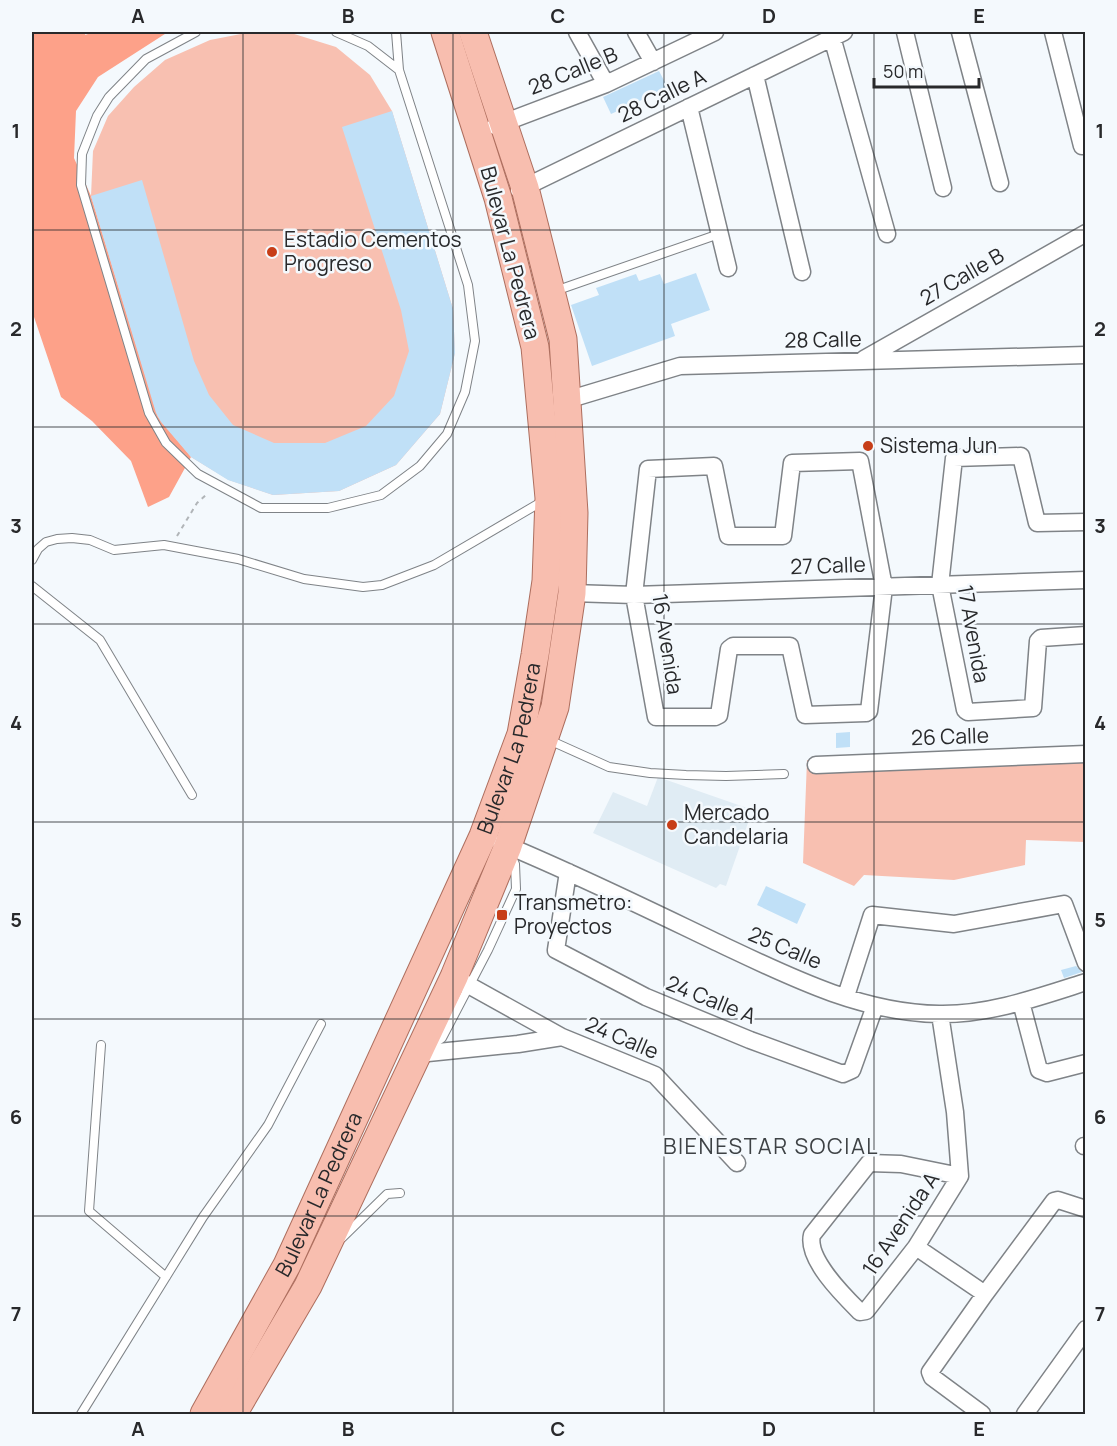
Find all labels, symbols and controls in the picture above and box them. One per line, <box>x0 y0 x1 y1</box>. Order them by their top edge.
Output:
text: A <box>131 2 145 29</box>
text: B <box>342 2 355 29</box>
text: C <box>551 2 565 29</box>
text: D <box>762 2 776 29</box>
text: E <box>973 2 985 29</box>
street label: 28 Calle B <box>524 39 622 101</box>
scale bar <box>874 51 979 89</box>
text: 50 m <box>883 59 923 83</box>
street label: 28 Calle A <box>613 62 710 128</box>
text: 1 <box>12 117 20 144</box>
text: 1 <box>1096 117 1104 144</box>
street label: Bulevar La Pedrera <box>474 163 548 342</box>
place label: Estadio Cementos Progreso <box>284 225 462 277</box>
street label: 27 Calle B <box>914 241 1009 311</box>
marker: Estadio Cementos Progreso <box>265 245 279 259</box>
text: 2 <box>10 315 22 342</box>
text: 2 <box>1094 315 1106 342</box>
street label: 28 Calle <box>784 324 862 354</box>
place label: Sistema Jun <box>880 431 997 459</box>
marker: Sistema Jun <box>861 439 875 453</box>
text: 3 <box>10 512 22 539</box>
text: 3 <box>1094 512 1106 539</box>
street label: 27 Calle <box>790 550 866 580</box>
street label: 17 Avenida <box>952 583 996 685</box>
street label: 16 Avenida <box>646 591 690 696</box>
street label: Bulevar La Pedrera <box>470 661 546 838</box>
text: 4 <box>10 709 22 736</box>
text: 4 <box>1094 709 1106 736</box>
street label: 26 Calle <box>911 721 989 751</box>
place label: Mercado Candelaria <box>684 798 789 850</box>
marker: Mercado Candelaria <box>665 818 679 832</box>
place label: Transmetro: Proyectos <box>514 888 632 940</box>
text: 5 <box>10 906 22 933</box>
text: 5 <box>1094 906 1106 933</box>
marker: Transmetro: Proyectos <box>495 908 509 922</box>
street label: 25 Calle <box>744 919 826 975</box>
street label: 24 Calle A <box>662 968 760 1030</box>
street label: 24 Calle <box>582 1009 663 1065</box>
text: 6 <box>10 1103 22 1130</box>
text: 6 <box>1094 1103 1106 1130</box>
street label: Bulevar La Pedrera <box>268 1107 368 1281</box>
district label: BIENESTAR SOCIAL <box>663 1131 879 1161</box>
street label: 16 Avenida A <box>855 1166 945 1281</box>
text: 7 <box>11 1300 21 1327</box>
text: 7 <box>1095 1300 1105 1327</box>
text: A <box>131 1415 145 1442</box>
text: B <box>342 1415 355 1442</box>
text: C <box>551 1415 565 1442</box>
text: D <box>762 1415 776 1442</box>
text: E <box>973 1415 985 1442</box>

